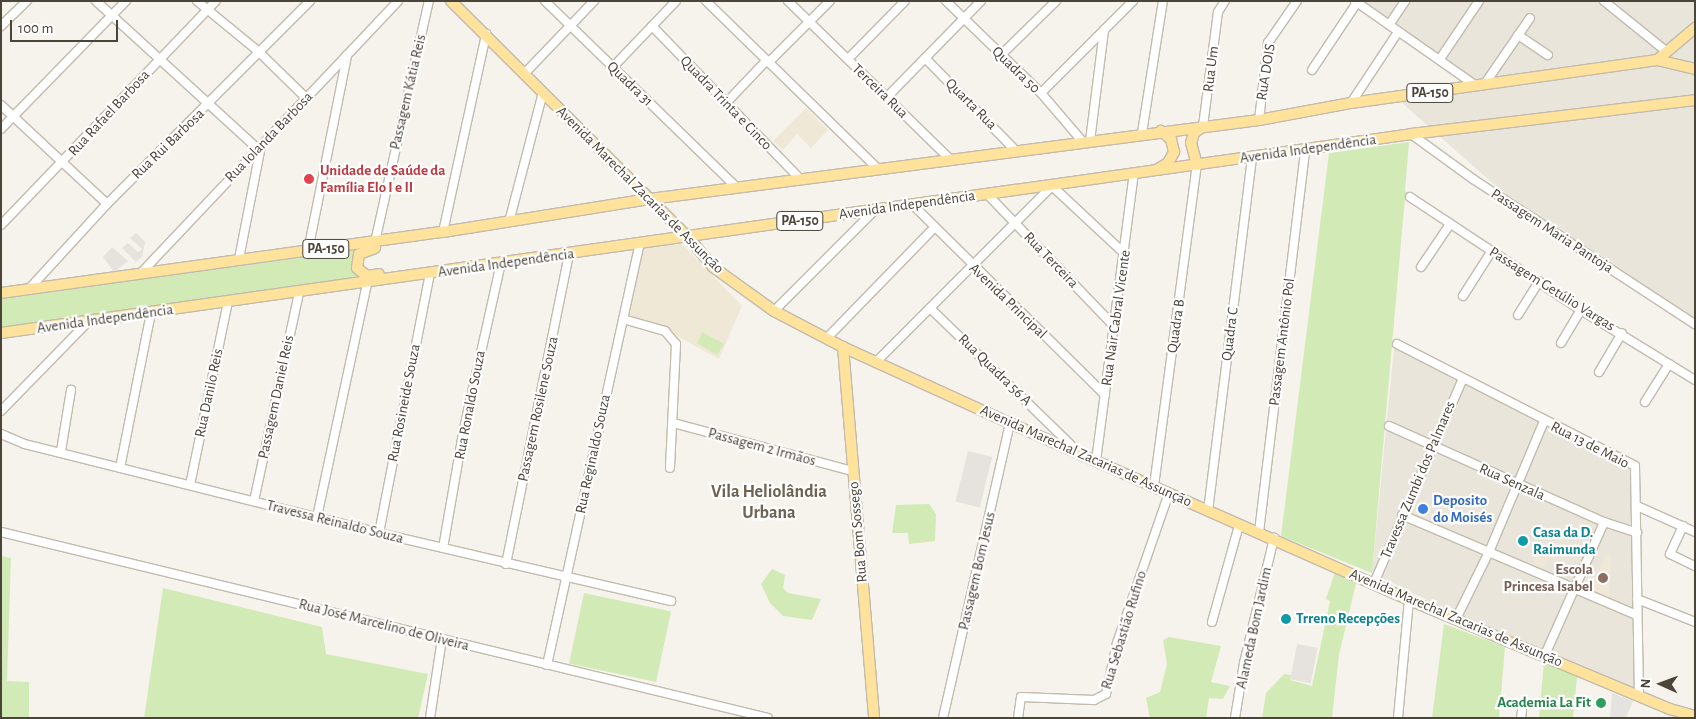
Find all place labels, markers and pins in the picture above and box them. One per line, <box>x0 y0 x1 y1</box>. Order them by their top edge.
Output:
place label: Unidade de Saúde da Família Elo I e II <box>320 161 445 196</box>
marker: Unidade de Saúde da Família Elo I e II <box>302 172 316 186</box>
place label: Deposito do Moisés <box>1433 491 1492 526</box>
marker: Deposito do Moisés <box>1417 503 1429 515</box>
place label: Casa da D. Raimunda <box>1533 523 1596 558</box>
marker: Casa da D. Raimunda <box>1517 535 1529 547</box>
place label: Escola Princesa Isabel <box>1504 560 1593 595</box>
marker: Escola Princesa Isabel <box>1597 572 1609 584</box>
place label: Trreno Recepções <box>1296 610 1400 628</box>
marker: Trreno Recepções <box>1280 613 1292 625</box>
place label: Academia La Fit <box>1497 694 1591 712</box>
marker: Academia La Fit <box>1595 697 1607 709</box>

